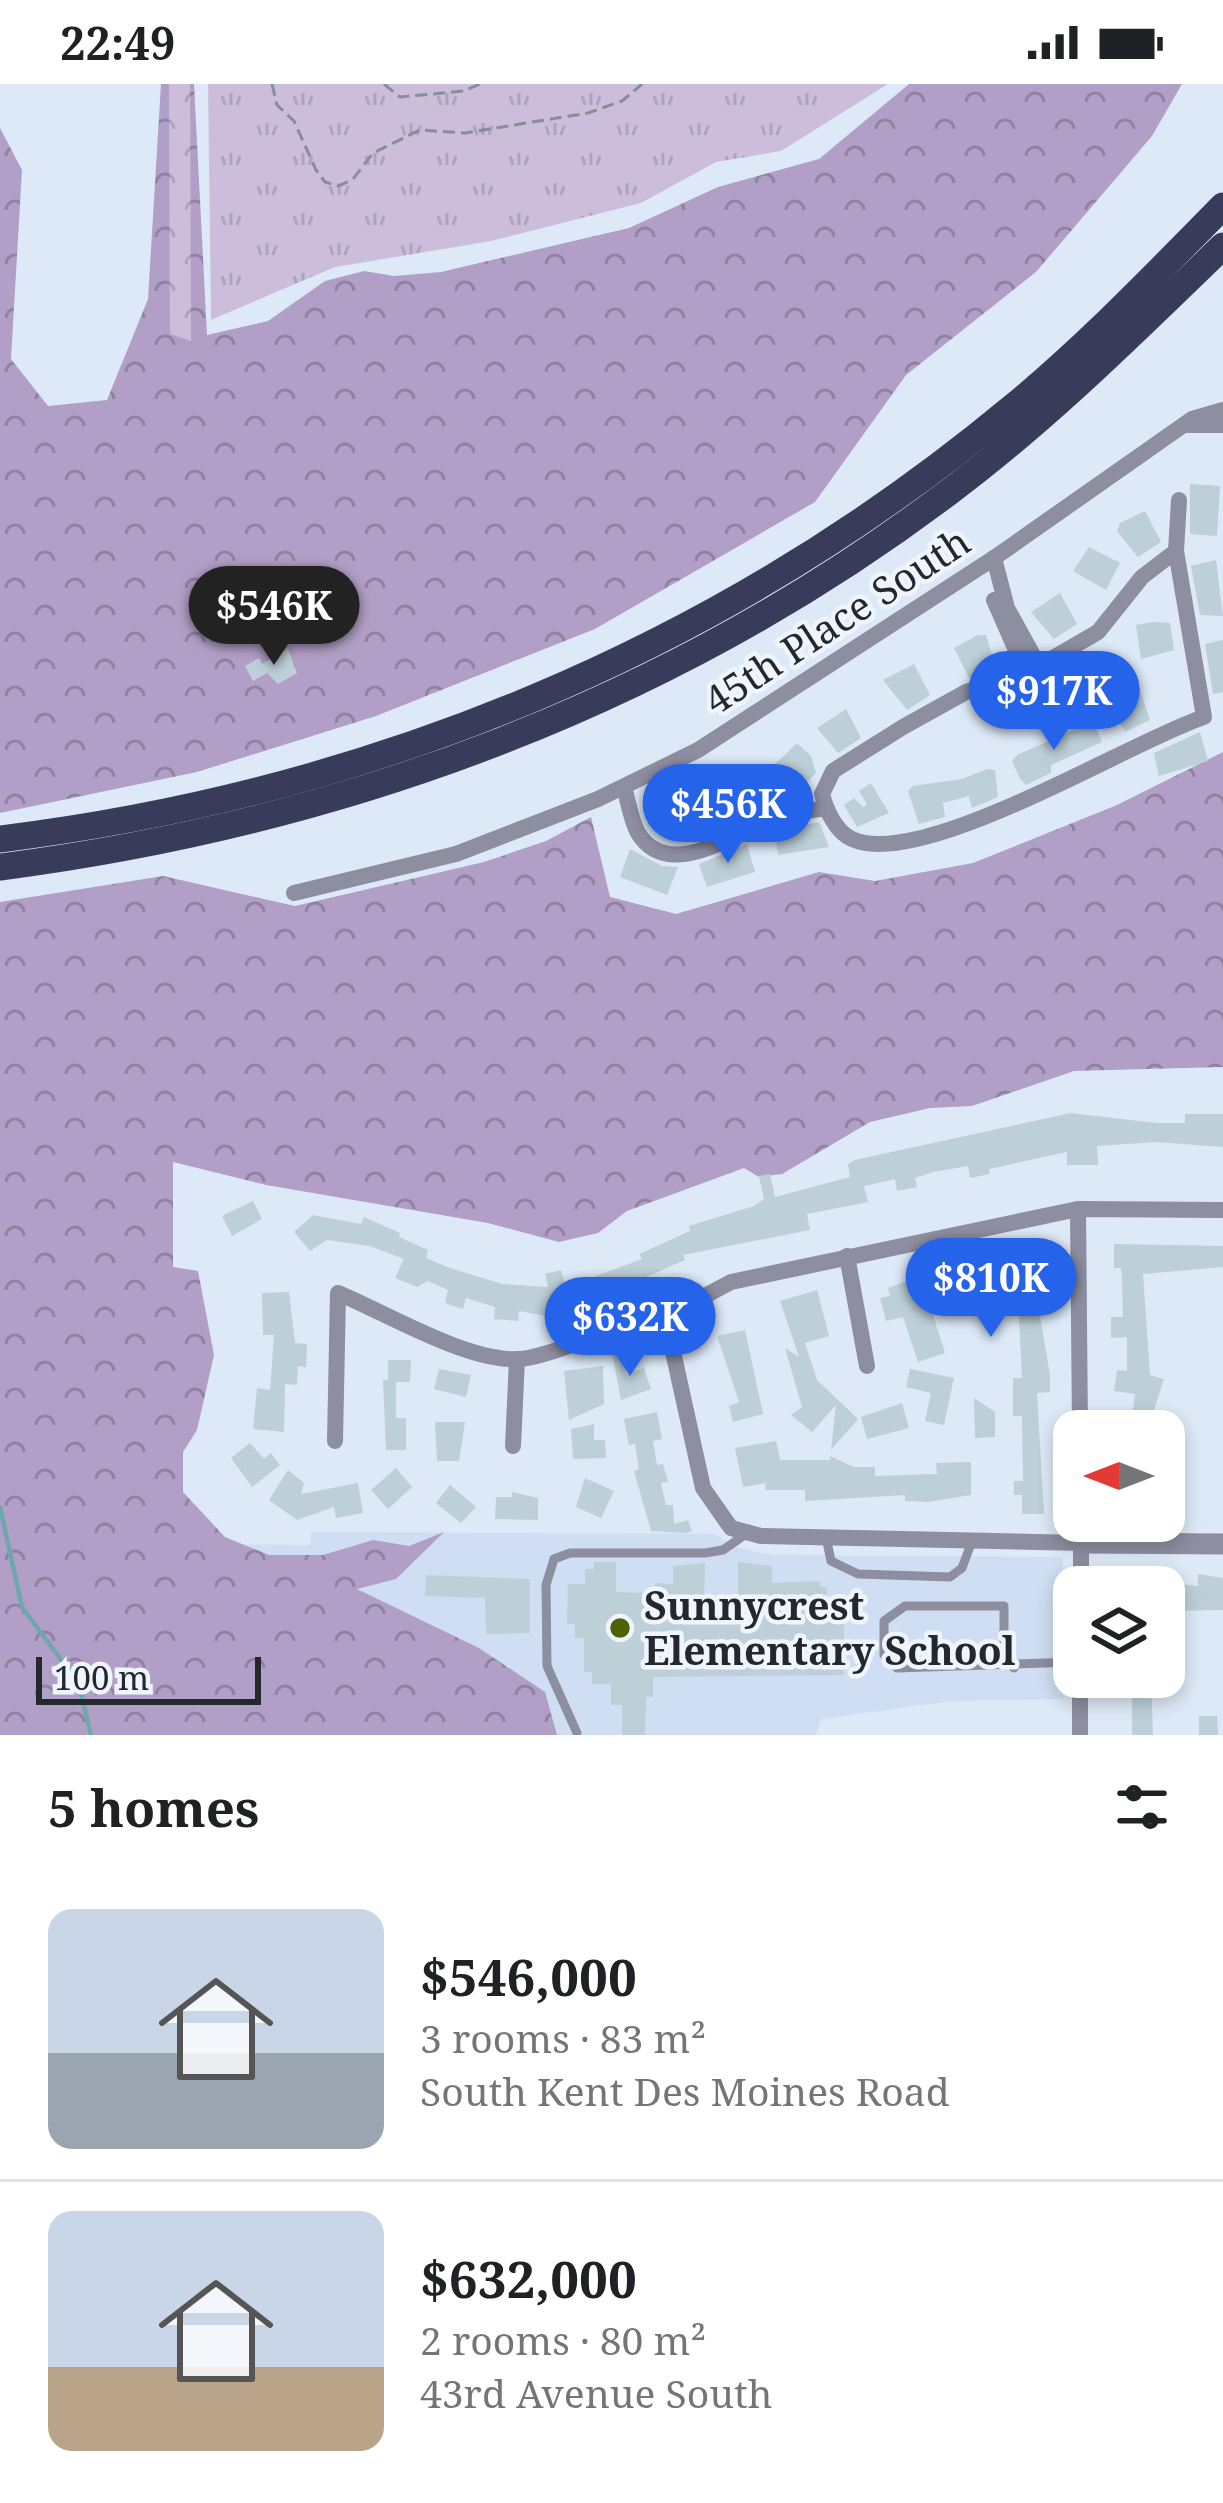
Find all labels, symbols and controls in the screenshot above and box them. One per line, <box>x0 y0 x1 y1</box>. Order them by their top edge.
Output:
text: 22:49 <box>60 12 175 73</box>
street label: 45th Place South <box>693 514 979 726</box>
pin: $546K <box>190 566 358 668</box>
text: $546K <box>216 578 332 631</box>
pin: $917K <box>970 651 1138 753</box>
text: $917K <box>996 663 1112 716</box>
pin: $456K <box>644 764 812 866</box>
text: $456K <box>670 776 786 829</box>
pin: $810K <box>907 1238 1075 1340</box>
text: $810K <box>933 1250 1049 1303</box>
pin: $632K <box>546 1277 714 1379</box>
text: $632K <box>572 1289 688 1342</box>
north arrow <box>1053 1410 1185 1542</box>
map controls <box>1053 1410 1185 1698</box>
button: layers <box>1053 1566 1185 1698</box>
place label: Sunnycrest Elementary School <box>644 1578 1016 1676</box>
marker: Sunnycrest Elementary School <box>607 1615 633 1641</box>
scale bar <box>36 1651 261 1704</box>
text: 100 m <box>54 1655 149 1700</box>
text: 5 homes <box>48 1772 259 1842</box>
icon: filters <box>1109 1774 1175 1840</box>
text: $546,000 <box>420 1941 637 2011</box>
icon: home <box>144 1957 288 2101</box>
text: 3 rooms · 83 m² <box>420 2011 706 2064</box>
text: South Kent Des Moines Road <box>420 2064 950 2117</box>
text: $632,000 <box>420 2243 637 2313</box>
icon: home <box>144 2259 288 2403</box>
text: 2 rooms · 80 m² <box>420 2313 706 2366</box>
text: 43rd Avenue South <box>420 2366 773 2419</box>

